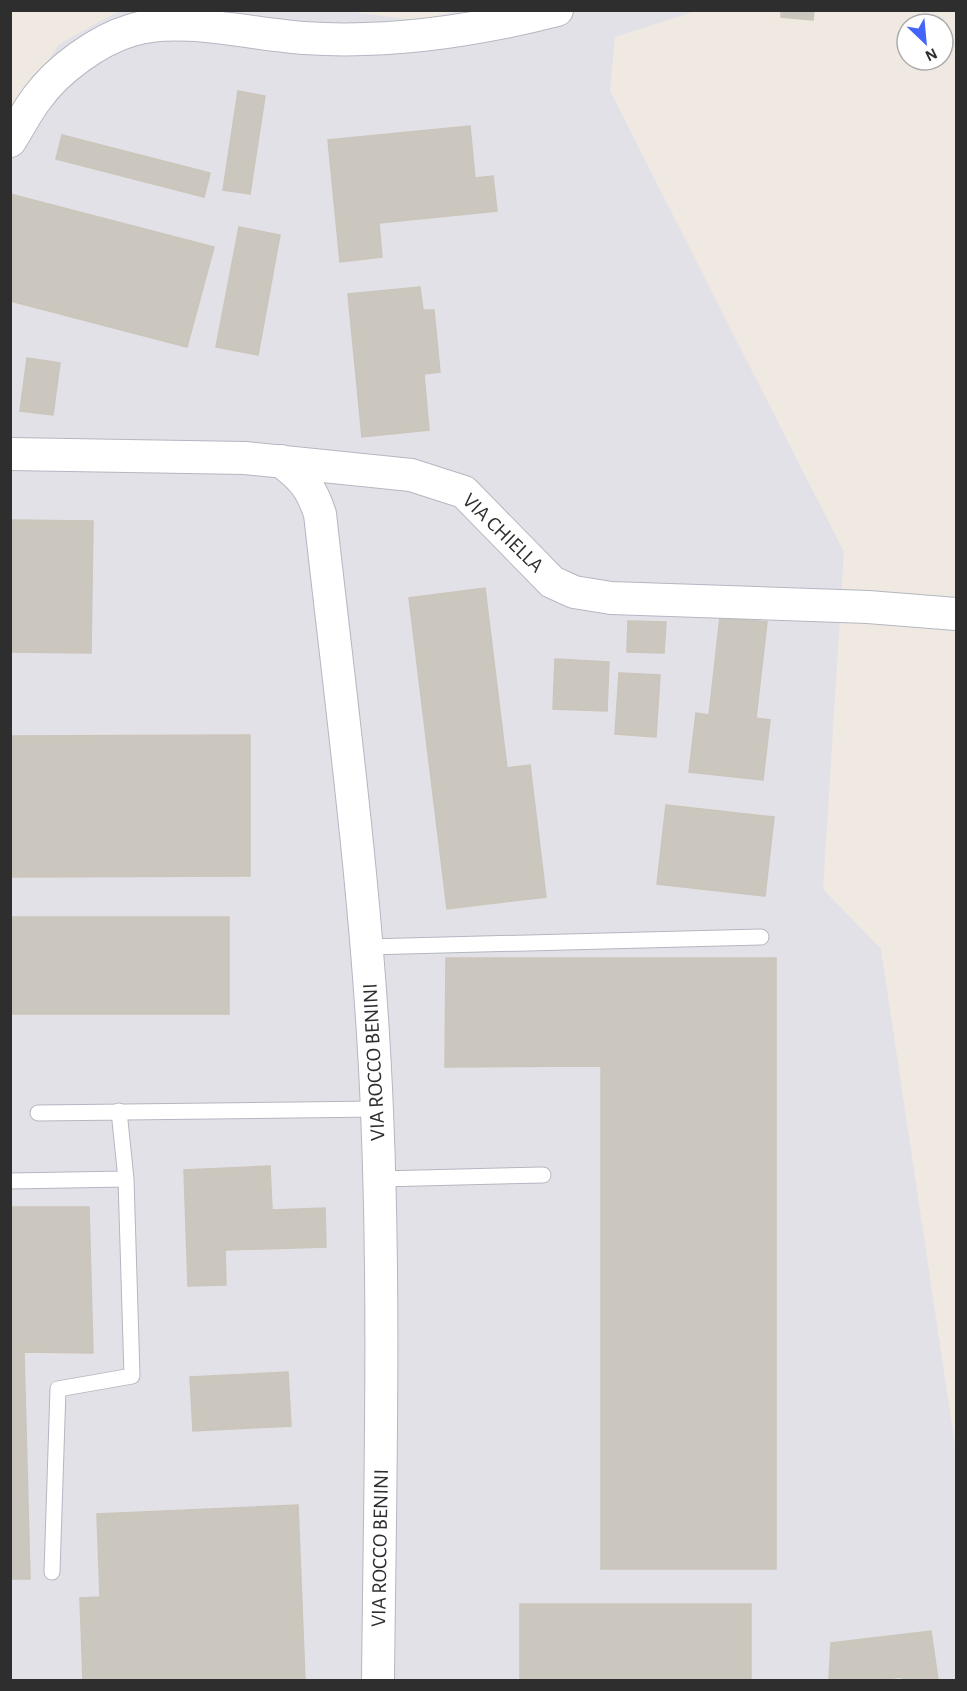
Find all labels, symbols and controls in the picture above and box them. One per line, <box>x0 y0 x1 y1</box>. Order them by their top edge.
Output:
north arrow <box>895 12 955 72</box>
text: N <box>923 45 940 64</box>
street label: VIA CHIELLA <box>458 489 548 577</box>
street label: VIA ROCCO BENINI <box>359 983 389 1141</box>
street label: VIA ROCCO BENINI <box>368 1469 392 1627</box>

